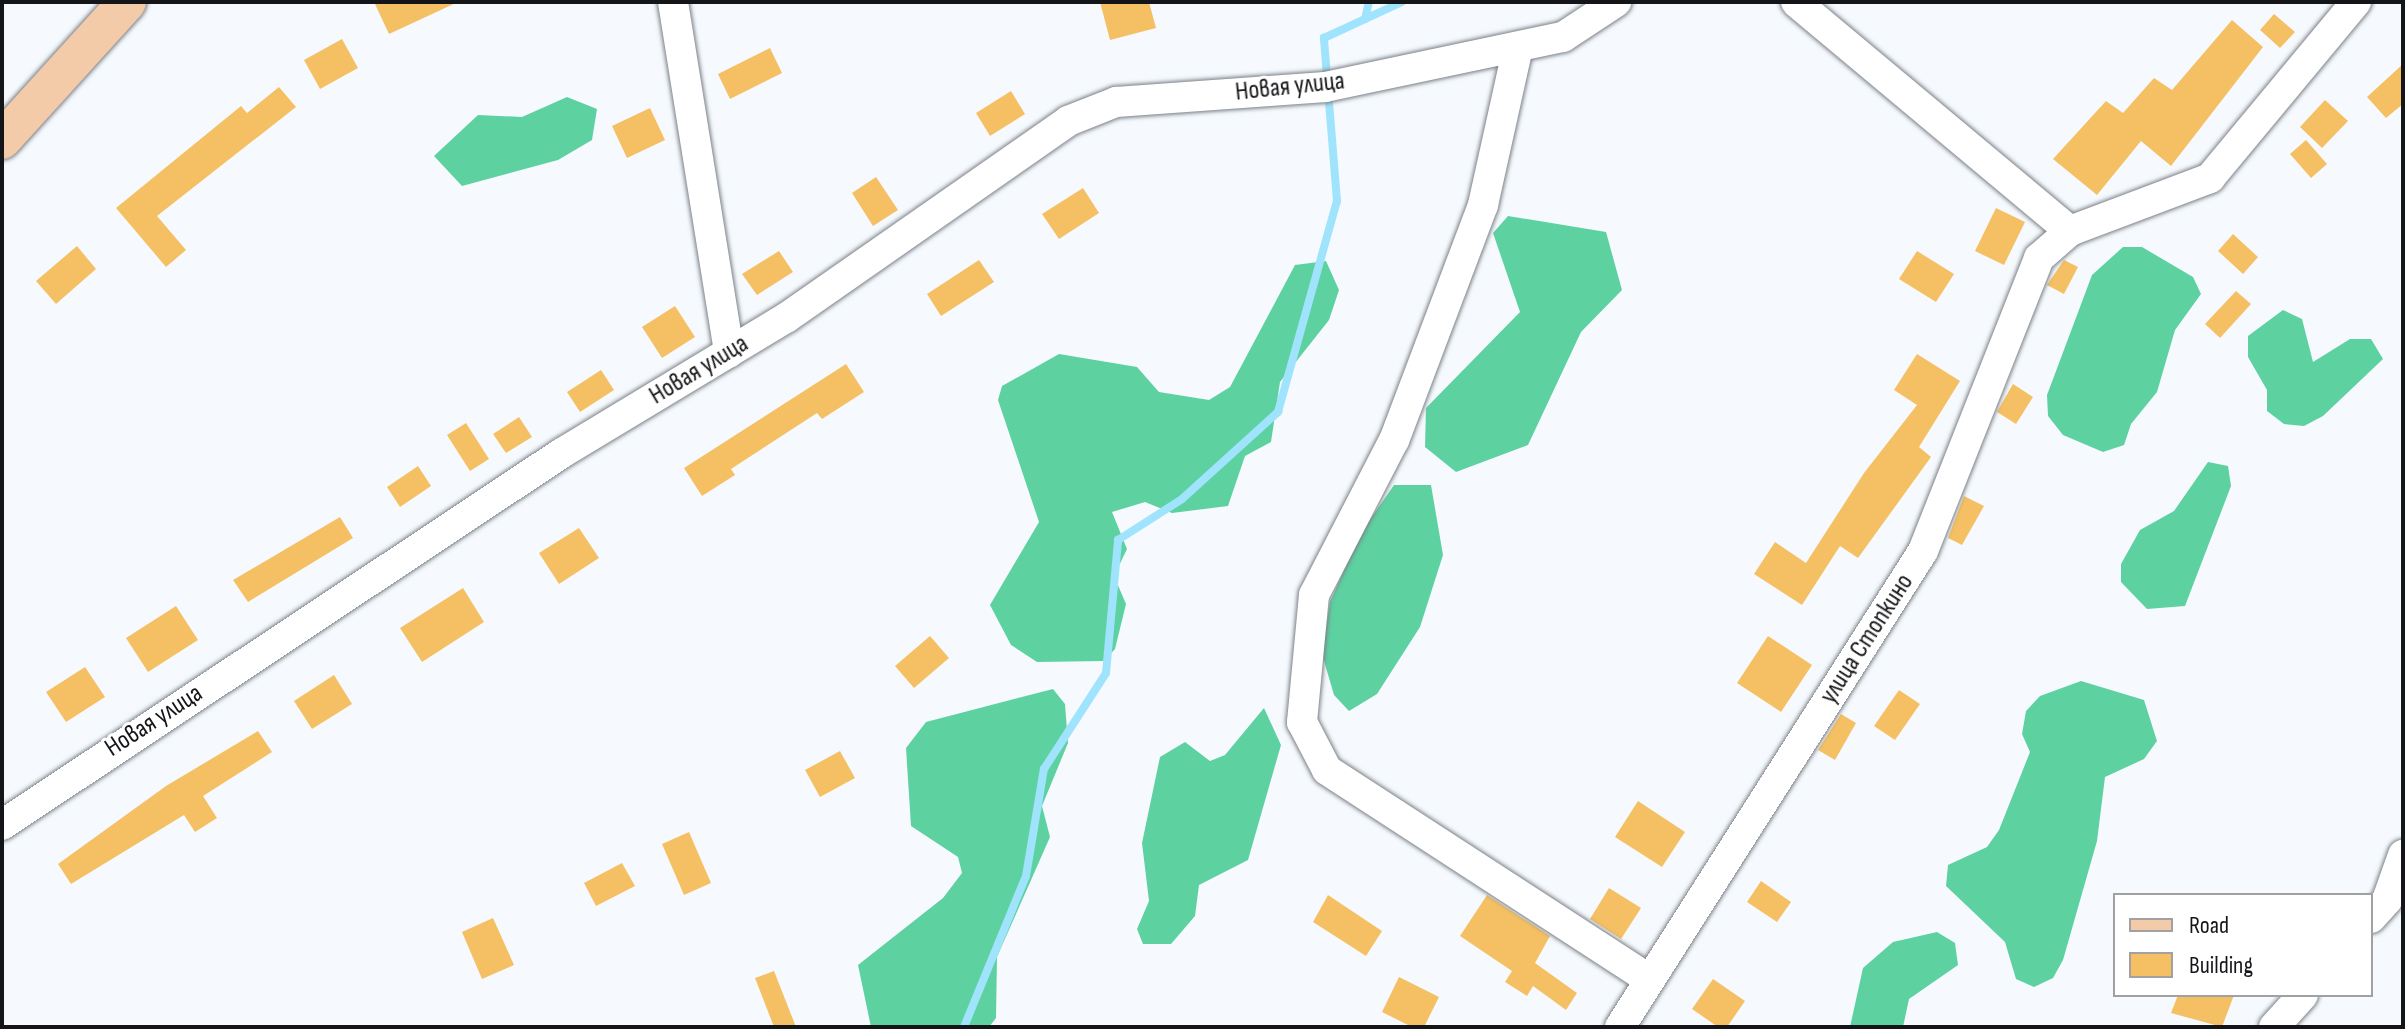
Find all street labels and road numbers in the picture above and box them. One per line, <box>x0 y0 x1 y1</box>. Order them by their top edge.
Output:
street label: Новая улица <box>1234 66 1346 108</box>
street label: Новая улица <box>644 328 754 412</box>
street label: улица Стопкино <box>1814 568 1920 710</box>
street label: Новая улица <box>99 678 209 764</box>

